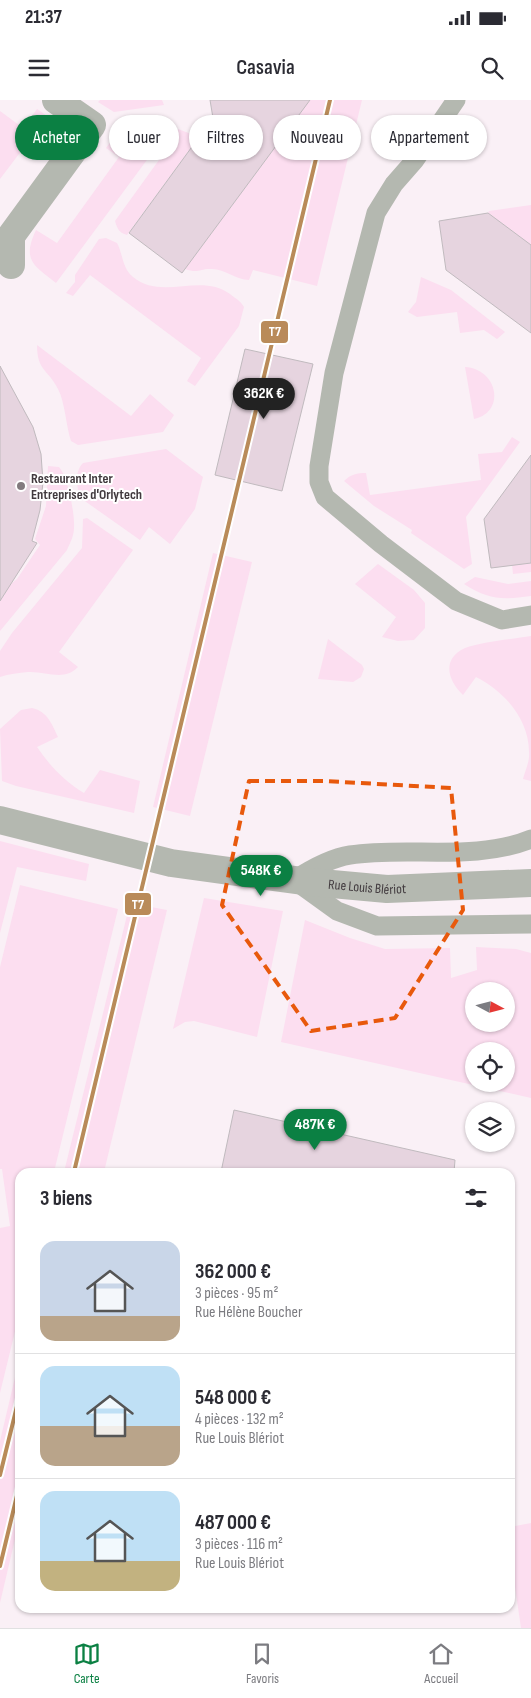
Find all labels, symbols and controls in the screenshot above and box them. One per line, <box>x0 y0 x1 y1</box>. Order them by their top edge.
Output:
text: 21:37 <box>25 6 62 29</box>
icon: menu <box>25 54 53 82</box>
text: Casavia <box>236 54 295 81</box>
icon: search <box>478 54 506 82</box>
chip: Acheter <box>15 115 99 160</box>
chip: Louer <box>109 115 179 160</box>
chip: Filtres <box>189 115 263 160</box>
chip: Nouveau <box>273 115 361 160</box>
chip: Appartement <box>371 115 487 160</box>
line badge: T7 <box>260 320 289 344</box>
text: T7 <box>269 323 282 340</box>
pin: 362K € <box>223 378 305 420</box>
text: 362K € <box>244 384 284 403</box>
place label: Restaurant Inter Entreprises d'Orlytech <box>31 470 142 503</box>
marker: Restaurant Inter Entreprises d'Orlytech <box>15 480 27 492</box>
pin: 548K € <box>220 854 302 897</box>
text: 548K € <box>241 861 281 880</box>
street label: Rue Louis Blériot <box>328 875 406 898</box>
line badge: T7 <box>124 892 152 916</box>
text: T7 <box>132 896 145 913</box>
north arrow <box>465 982 515 1032</box>
map controls <box>465 982 515 1152</box>
button: locate <box>465 1042 515 1092</box>
button: layers <box>465 1102 515 1152</box>
pin: 487K € <box>274 1108 356 1151</box>
text: 487K € <box>295 1115 335 1134</box>
icon: filters <box>462 1184 490 1212</box>
text: 3 biens <box>40 1186 92 1211</box>
text: 362 000 € <box>195 1259 271 1284</box>
icon: home <box>80 1261 140 1321</box>
text: 3 pièces · 95 m² <box>195 1284 278 1303</box>
text: Rue Hélène Boucher <box>195 1303 303 1322</box>
text: 548 000 € <box>195 1385 271 1410</box>
icon: home <box>80 1386 140 1446</box>
text: 4 pièces · 132 m² <box>195 1410 284 1429</box>
text: Rue Louis Blériot <box>195 1429 284 1448</box>
text: 487 000 € <box>195 1510 271 1535</box>
icon: home <box>80 1511 140 1571</box>
text: 3 pièces · 116 m² <box>195 1535 283 1554</box>
text: Rue Louis Blériot <box>195 1554 284 1573</box>
tab: Carte <box>73 1640 101 1687</box>
tab: Favoris <box>246 1640 279 1687</box>
tab: Accueil <box>424 1640 458 1687</box>

